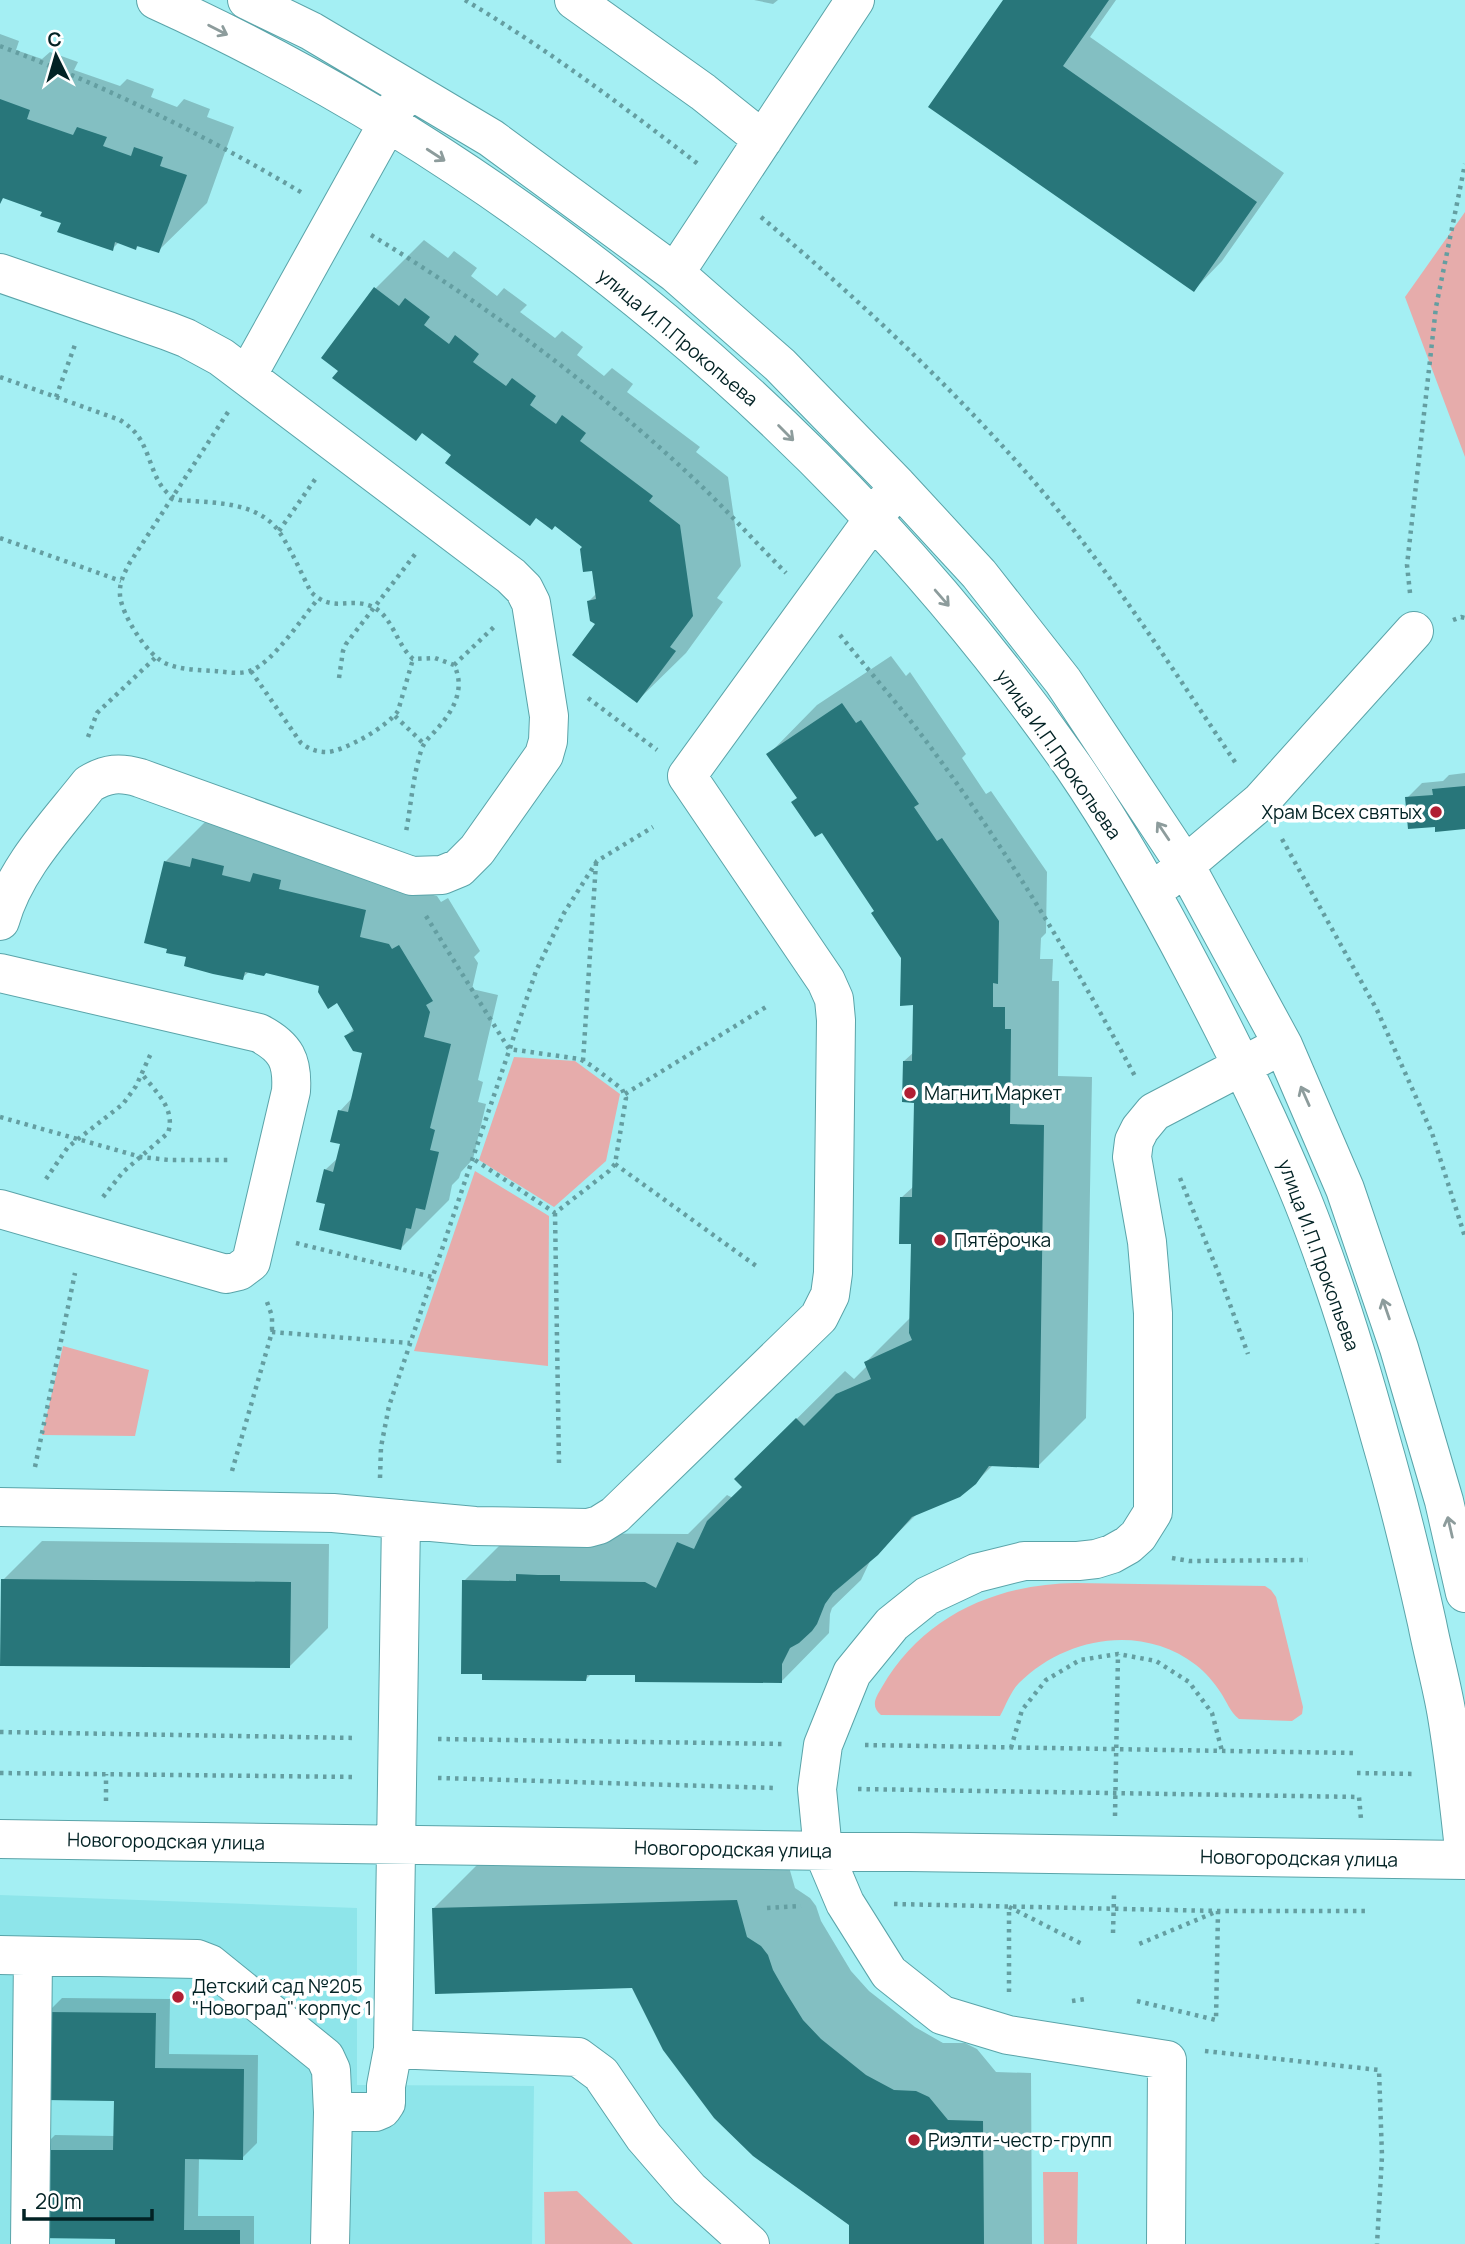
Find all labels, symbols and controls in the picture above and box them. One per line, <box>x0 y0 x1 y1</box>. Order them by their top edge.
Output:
north arrow <box>21 21 91 91</box>
one-way arrow <box>207 23 228 37</box>
text: С <box>46 26 63 53</box>
one-way arrow <box>426 148 446 162</box>
street label: улица И.П.Прокопьева <box>592 262 764 412</box>
one-way arrow <box>778 424 795 441</box>
one-way arrow <box>934 589 950 607</box>
street label: улица И.П.Прокопьева <box>990 664 1128 844</box>
place label: Храм Всех святых <box>1261 799 1422 825</box>
marker: Храм Всех святых <box>1428 804 1444 820</box>
one-way arrow <box>1156 822 1170 841</box>
place label: Магнит Маркет <box>924 1080 1063 1106</box>
marker: Магнит Маркет <box>902 1085 918 1101</box>
one-way arrow <box>1298 1086 1311 1107</box>
street label: улица И.П.Прокопьева <box>1272 1156 1366 1354</box>
place label: Пятёрочка <box>954 1227 1051 1253</box>
marker: Пятёрочка <box>932 1232 948 1248</box>
one-way arrow <box>1379 1298 1391 1320</box>
one-way arrow <box>1442 1516 1456 1539</box>
street label: Новогородская улица <box>67 1826 265 1856</box>
street label: Новогородская улица <box>634 1834 832 1864</box>
street label: Новогородская улица <box>1200 1843 1398 1873</box>
place label: Детский сад №205 "Новоград" корпус 1 <box>192 1973 372 2021</box>
marker: Детский сад №205 "Новоград" корпус 1 <box>170 1989 186 2005</box>
place label: Риэлти-честр-групп <box>928 2127 1112 2153</box>
marker: Риэлти-честр-групп <box>906 2132 922 2148</box>
scale bar <box>24 2178 152 2222</box>
text: 20 m <box>35 2187 82 2215</box>

